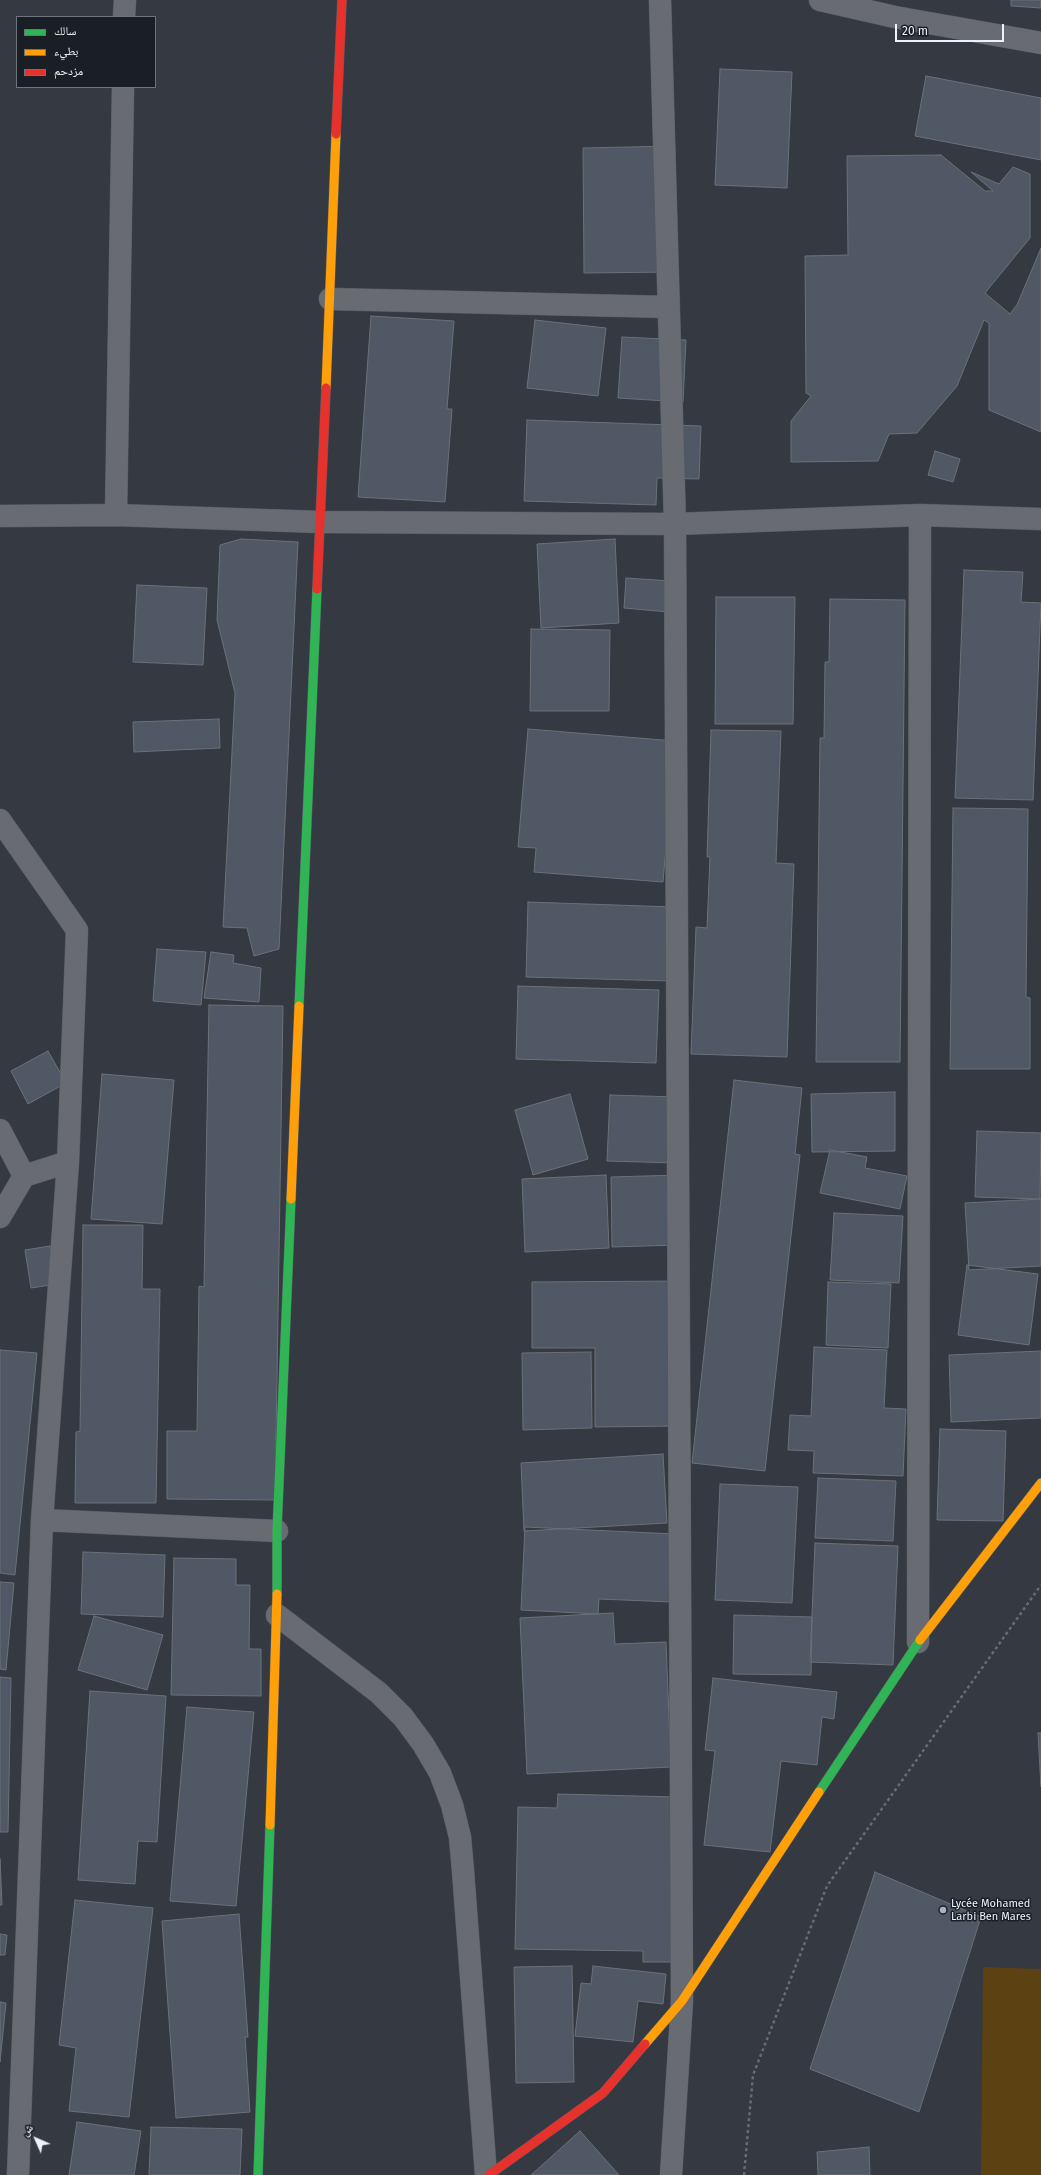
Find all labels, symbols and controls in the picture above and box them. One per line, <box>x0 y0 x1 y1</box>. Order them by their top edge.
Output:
legend <box>16 16 156 88</box>
scale bar <box>897 16 1006 42</box>
text: سالك <box>54 24 76 38</box>
text: 20 m <box>902 24 928 38</box>
text: بطيء <box>54 44 78 58</box>
text: مزدحم <box>54 64 83 78</box>
place label: Lycée Mohamed Larbi Ben Mares <box>951 1897 1031 1923</box>
marker: Lycée Mohamed Larbi Ben Mares <box>938 1905 948 1915</box>
north arrow <box>16 2119 56 2159</box>
text: ش <box>18 2121 36 2139</box>

